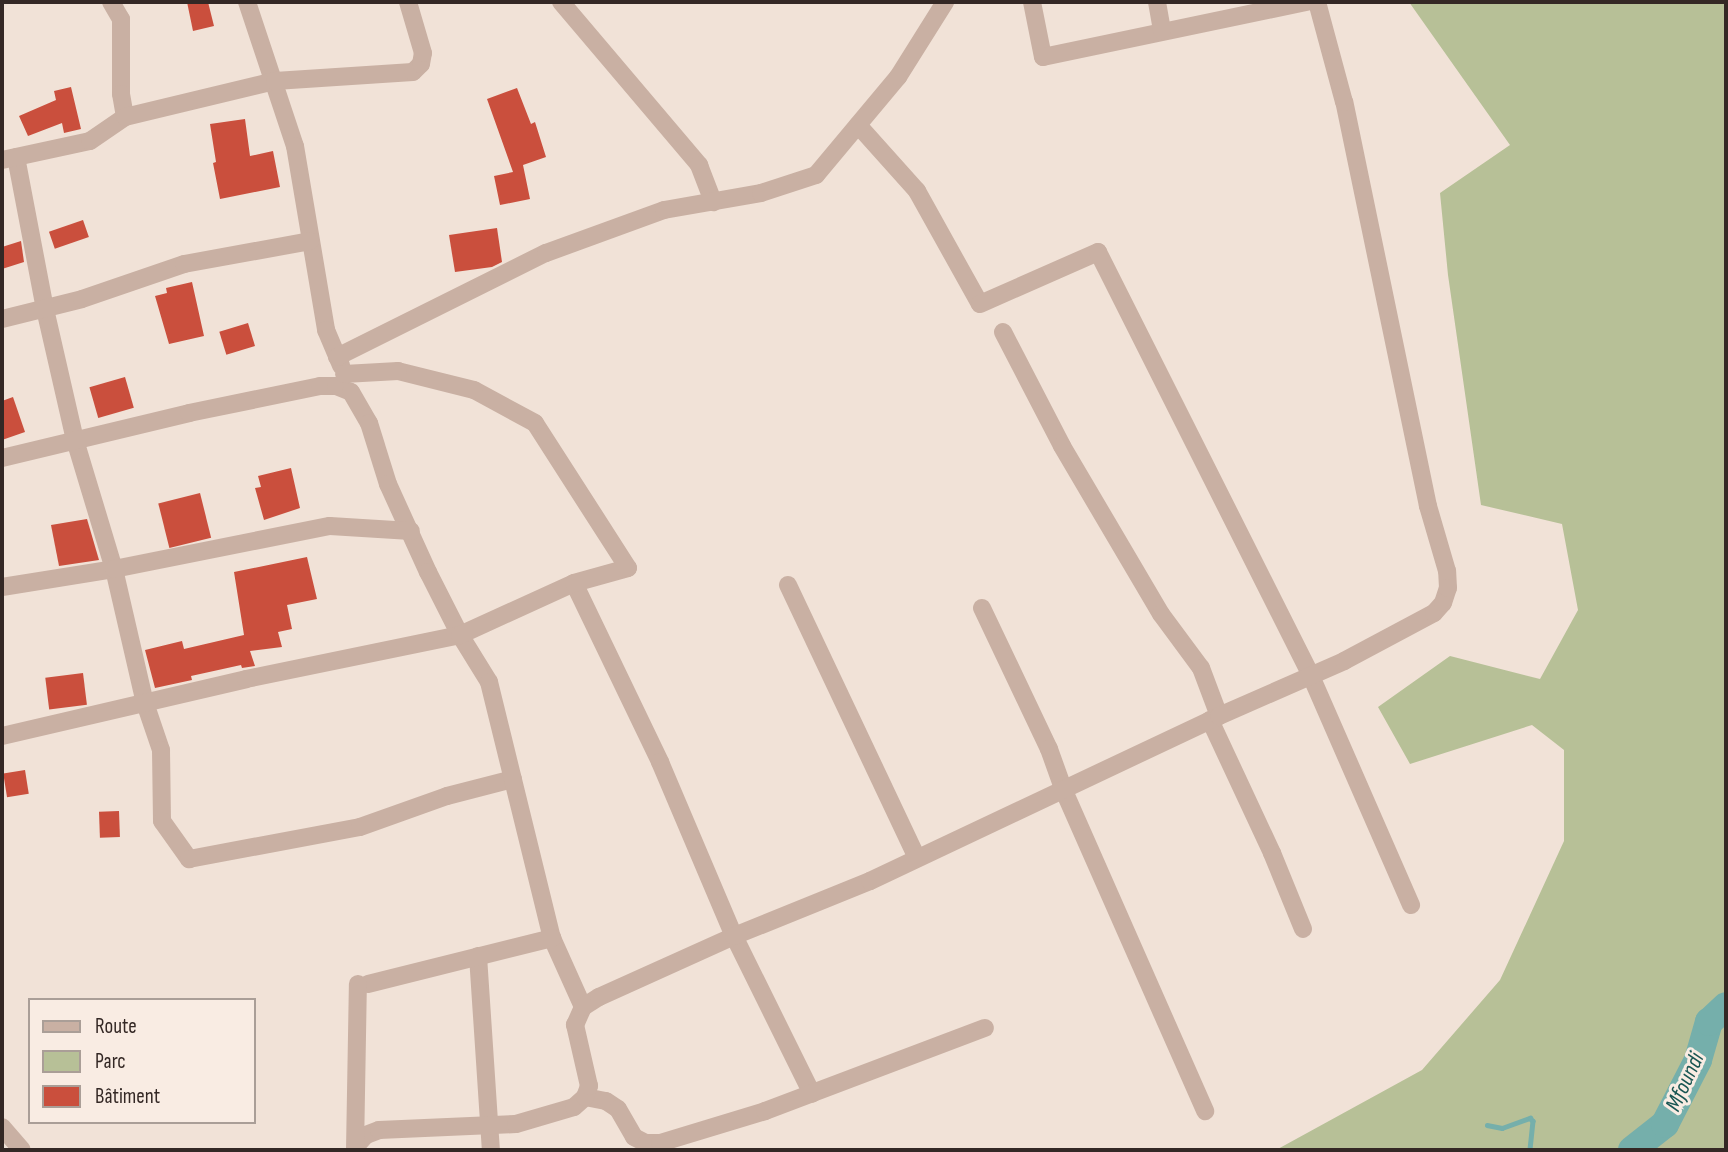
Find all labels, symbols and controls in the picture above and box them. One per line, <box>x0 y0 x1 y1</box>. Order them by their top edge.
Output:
legend <box>28 998 256 1124</box>
text: Route <box>95 1014 137 1039</box>
water label: Mfoundi <box>1659 1048 1711 1116</box>
text: Parc <box>95 1049 126 1074</box>
text: Bâtiment <box>95 1084 160 1109</box>

